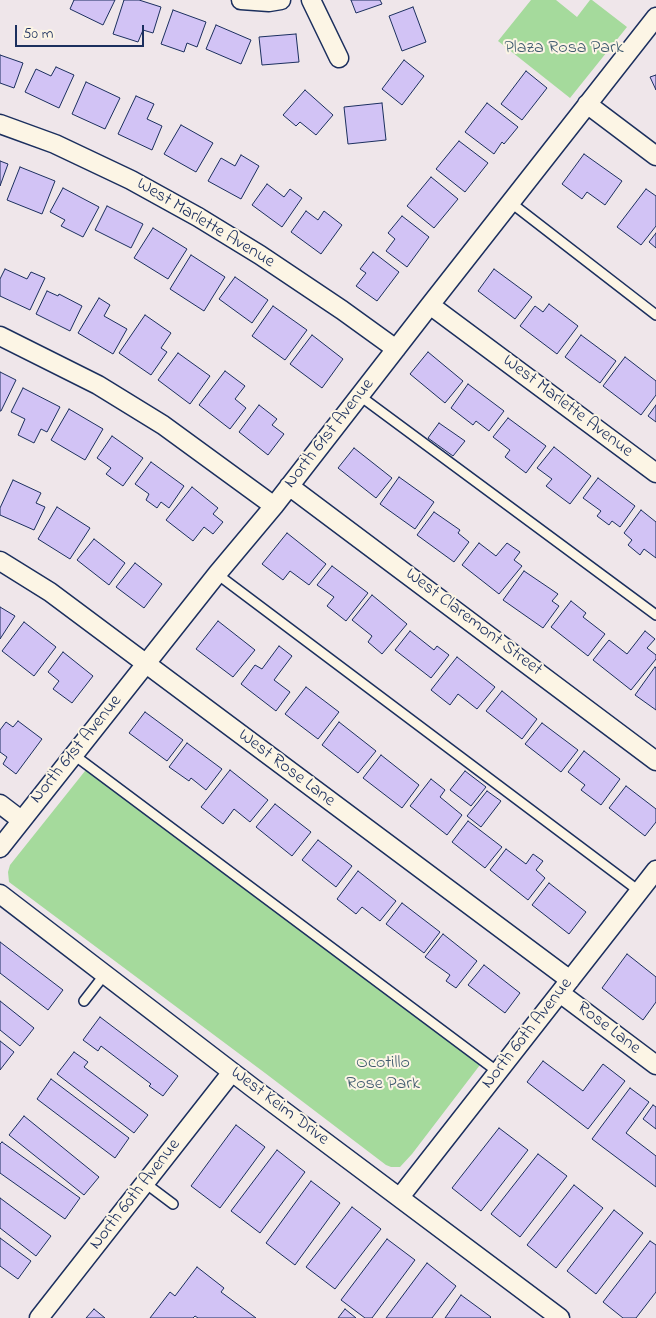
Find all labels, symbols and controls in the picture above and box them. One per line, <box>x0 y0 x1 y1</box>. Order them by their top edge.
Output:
scale bar <box>18 15 146 47</box>
text: 50 m <box>23 23 53 45</box>
park label: Plaza Rosa Park <box>504 38 624 60</box>
street label: West Marlette Avenue <box>132 174 278 274</box>
street label: West Marlette Avenue <box>498 351 636 463</box>
street label: North 61st Avenue <box>280 375 380 493</box>
street label: West Claremont Street <box>400 564 546 682</box>
street label: North 61st Avenue <box>27 691 127 809</box>
street label: West Rose Lane <box>233 725 339 813</box>
street label: North 60th Avenue <box>478 974 578 1094</box>
street label: Rose Lane <box>572 998 644 1060</box>
park label: Ocotillo Rose Park <box>346 1053 420 1096</box>
street label: West Keim Drive <box>225 1063 333 1151</box>
street label: North 60th Avenue <box>86 1135 186 1255</box>

